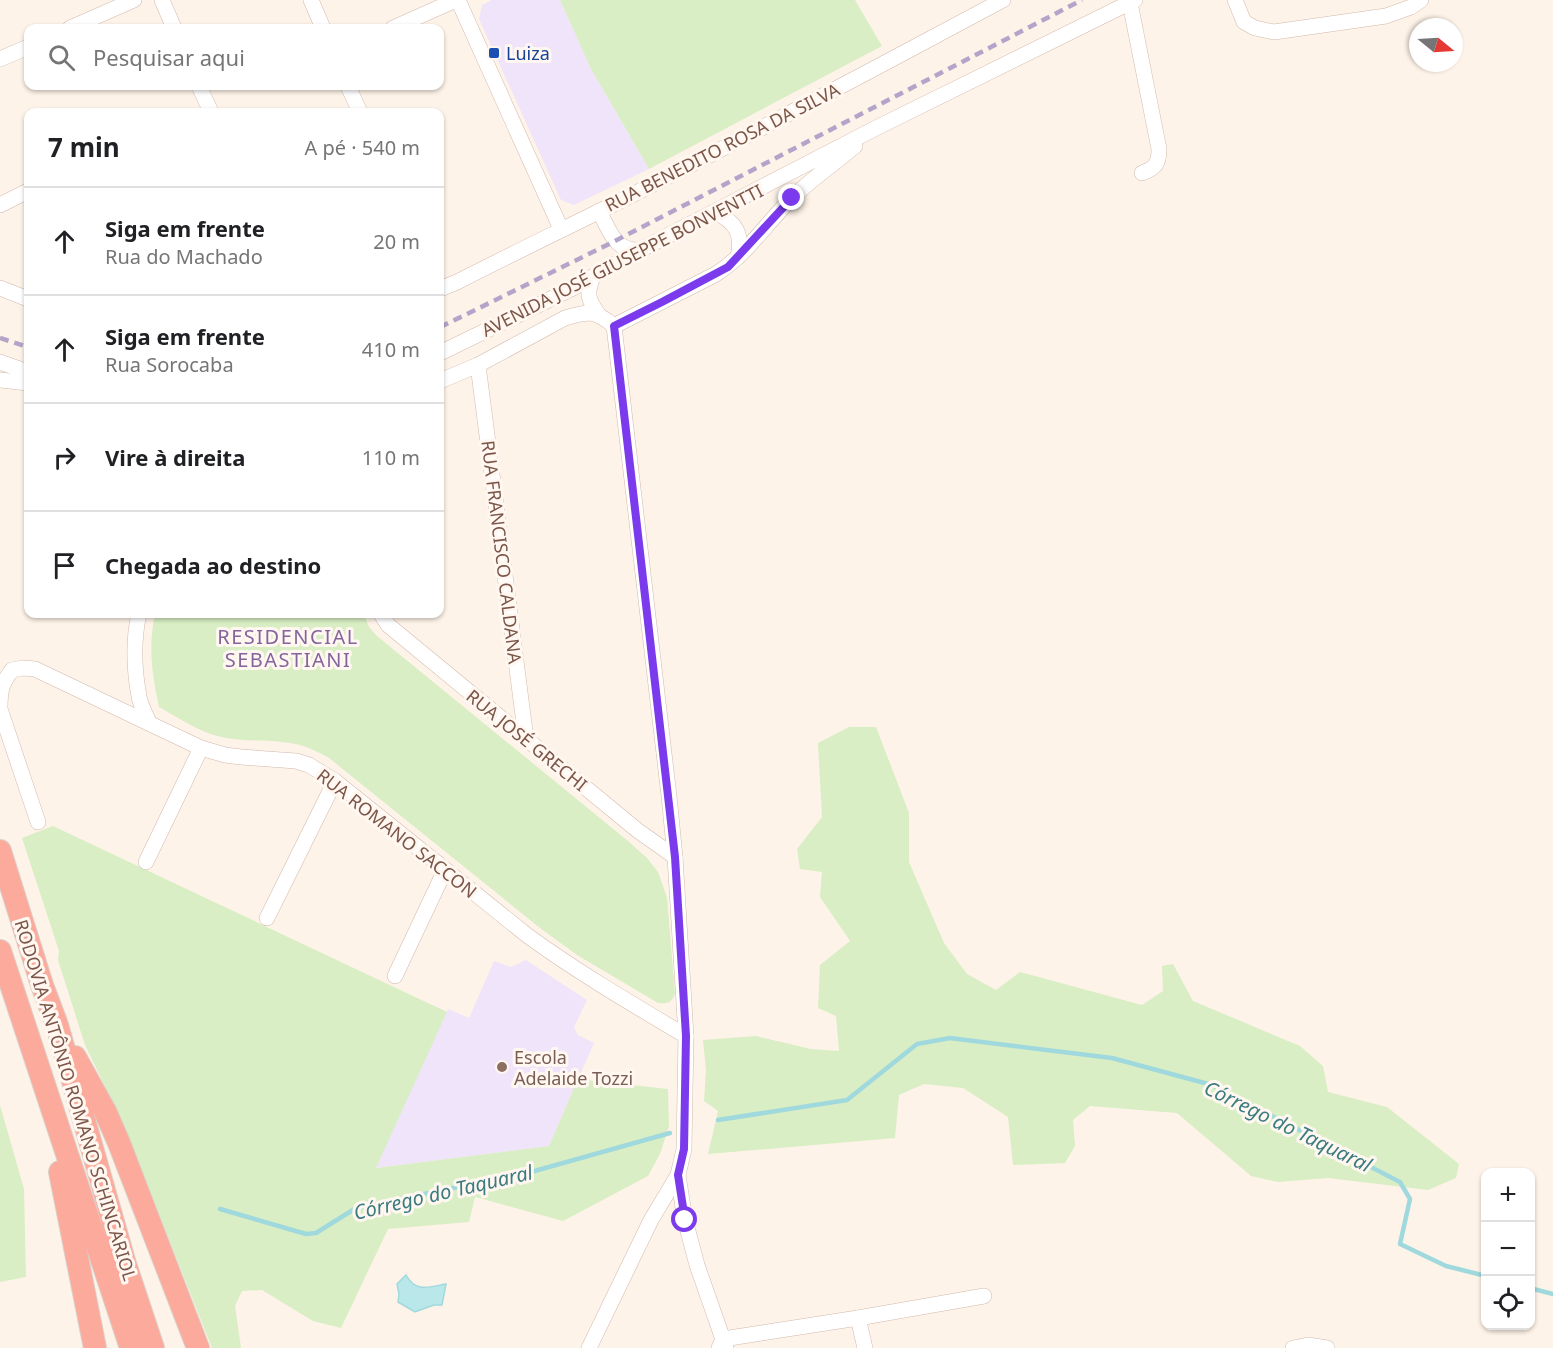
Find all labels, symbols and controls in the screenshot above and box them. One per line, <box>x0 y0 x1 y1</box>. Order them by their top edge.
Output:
north arrow <box>1409 18 1463 72</box>
search box <box>24 24 444 90</box>
icon: search <box>45 41 78 74</box>
place label: Luiza <box>506 41 550 65</box>
text: Pesquisar aqui <box>93 42 245 72</box>
marker: Luiza <box>487 46 501 60</box>
street label: RUA BENEDITO ROSA DA SILVA <box>601 77 844 217</box>
text: 7 min <box>48 129 120 165</box>
text: A pé · 540 m <box>304 134 420 161</box>
street label: AVENIDA JOSÉ GIUSEPPE BONVENTTI <box>477 178 767 342</box>
route end <box>778 184 804 210</box>
text: Siga em frente <box>105 213 265 243</box>
icon: ahead <box>48 225 81 258</box>
text: 20 m <box>373 228 420 255</box>
text: Rua do Machado <box>105 243 263 270</box>
text: Siga em frente <box>105 321 265 351</box>
icon: ahead <box>48 333 81 366</box>
text: 410 m <box>362 336 420 363</box>
text: Rua Sorocaba <box>105 351 234 378</box>
street label: RUA FRANCISCO CALDANA <box>476 439 528 666</box>
icon: right <box>48 441 81 474</box>
text: Vire à direita <box>105 442 245 472</box>
text: 110 m <box>362 444 420 471</box>
icon: arrive <box>48 549 81 582</box>
text: Chegada ao destino <box>105 550 321 580</box>
district label: RESIDENCIAL SEBASTIANI <box>217 623 359 673</box>
street label: RUA JOSÉ GRECHI <box>462 684 592 796</box>
street label: RUA ROMANO SACCON <box>312 763 482 903</box>
street label: RODOVIA ANTÔNIO ROMANO SCHINCARIOL <box>10 917 142 1283</box>
place label: Escola Adelaide Tozzi <box>514 1045 633 1090</box>
marker: Escola Adelaide Tozzi <box>495 1060 509 1074</box>
water label: Córrego do Taquaral <box>1200 1074 1377 1179</box>
water label: Córrego do Taquaral <box>351 1158 536 1226</box>
map controls <box>1481 1168 1535 1330</box>
button: + <box>1481 1168 1535 1222</box>
route start <box>671 1206 697 1232</box>
button: − <box>1481 1222 1535 1276</box>
button: locate <box>1481 1276 1535 1330</box>

